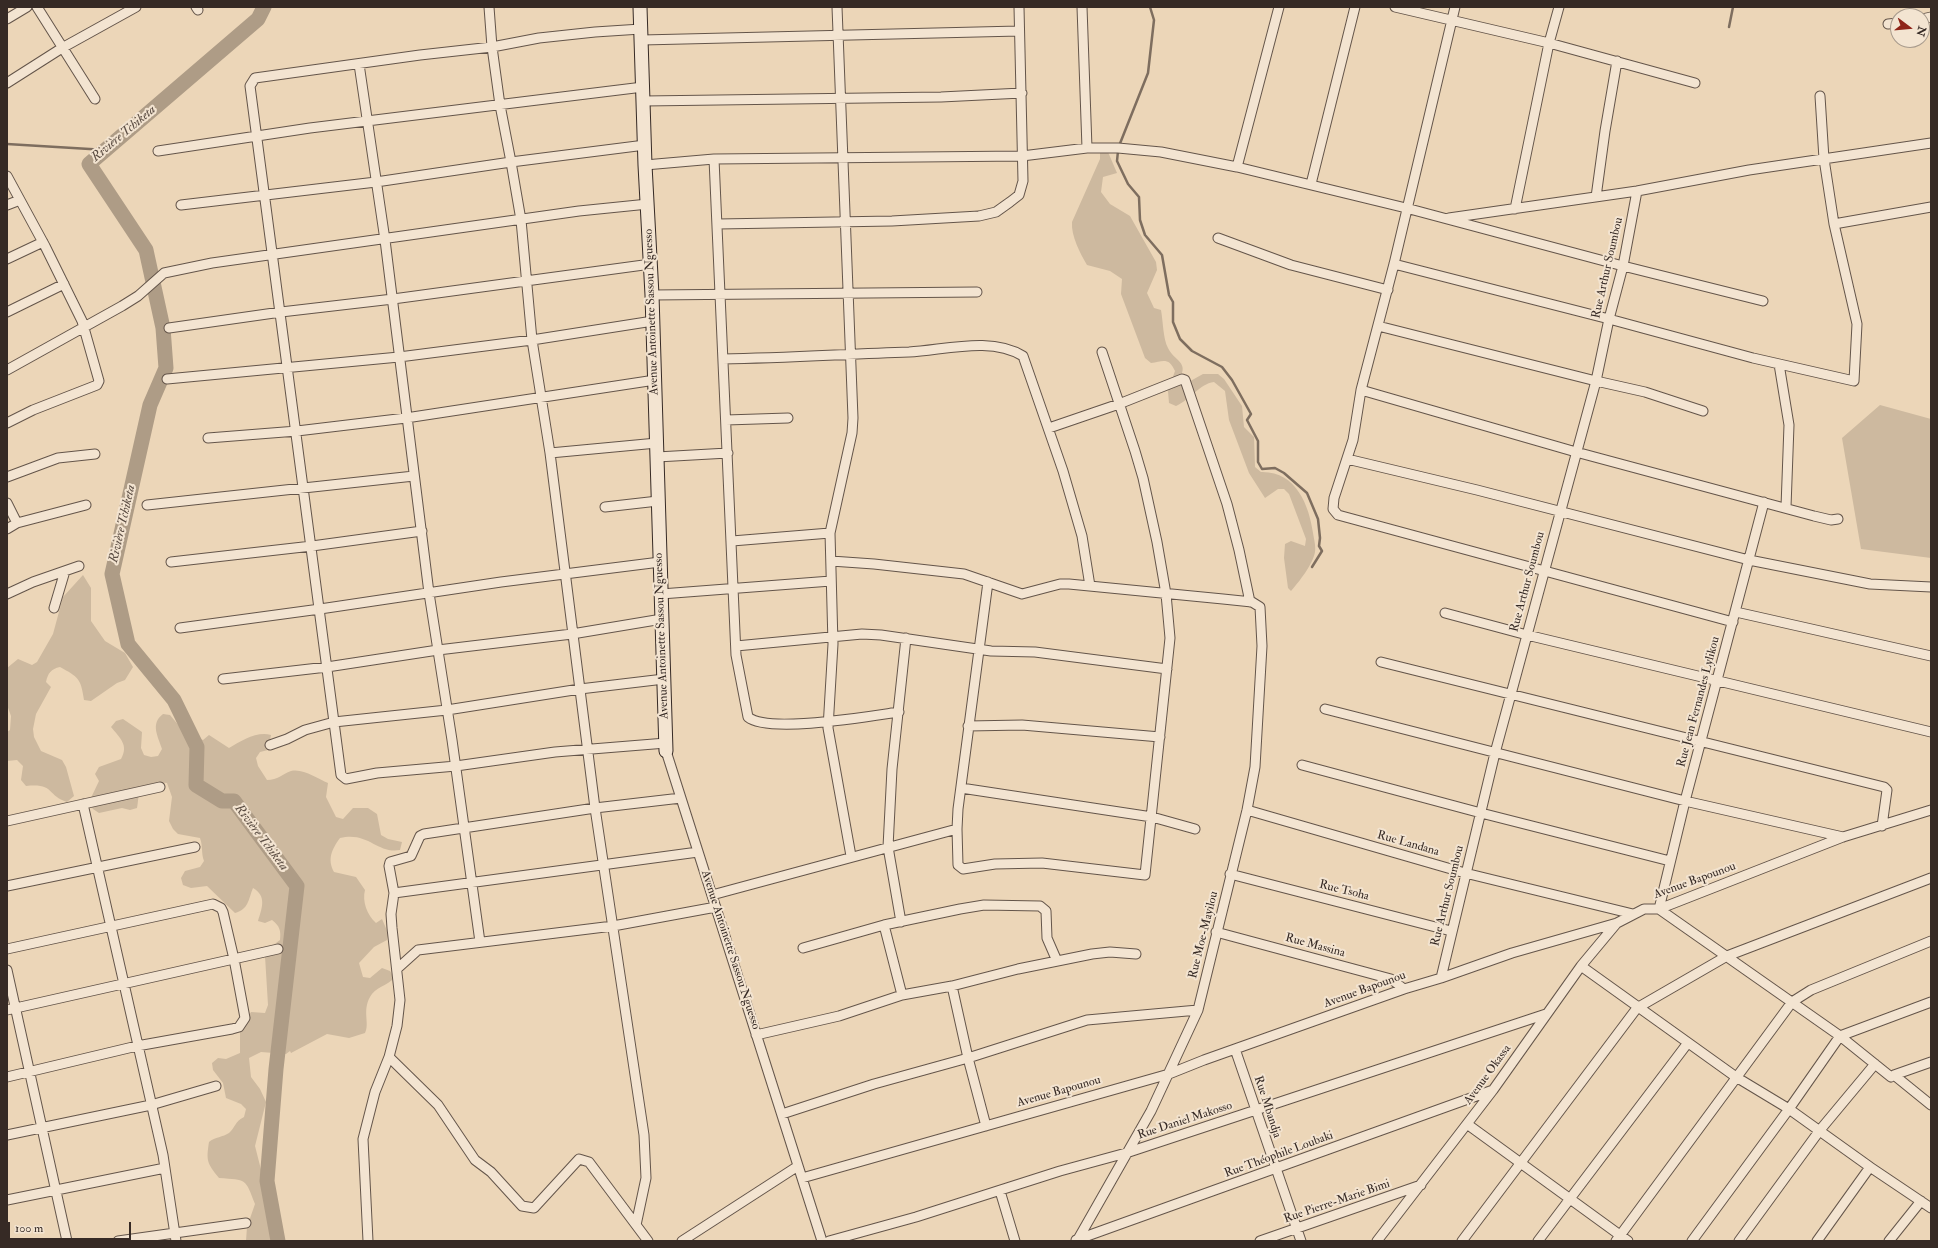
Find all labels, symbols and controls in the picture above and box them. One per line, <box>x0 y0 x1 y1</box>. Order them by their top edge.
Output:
north arrow <box>1890 8 1930 48</box>
text: N <box>1913 25 1929 38</box>
water label: Rivière Tchiketa <box>89 103 159 165</box>
street label: Rue Arthur Soumbou <box>1589 216 1627 320</box>
street label: Avenue Antoinette Sassou Nguesso <box>642 229 662 395</box>
water label: Rivière Tchiketa <box>106 484 140 564</box>
street label: Rue Arthur Soumbou <box>1508 530 1548 634</box>
street label: Avenue Antoinette Sassou Nguesso <box>652 553 672 719</box>
street label: Rue Jean Fernandes Lylikou <box>1675 635 1723 769</box>
water label: Rivière Tchiketa <box>231 802 291 874</box>
street label: Rue Landana <box>1375 828 1441 860</box>
street label: Rue Arthur Soumbou <box>1429 844 1467 948</box>
street label: Avenue Bapounou <box>1652 859 1738 903</box>
street label: Avenue Antoinette Sassou Nguesso <box>697 869 763 1031</box>
street label: Rue Tsoha <box>1318 878 1370 904</box>
street label: Rue Moe-Mayilou <box>1186 890 1222 980</box>
street label: Rue Massina <box>1284 931 1346 961</box>
street label: Avenue Bapounou <box>1322 968 1408 1012</box>
street label: Avenue Okassa <box>1461 1042 1515 1108</box>
street label: Avenue Bapounou <box>1016 1073 1102 1111</box>
street label: Rue Mbandja <box>1250 1074 1284 1140</box>
street label: Rue Daniel Makosso <box>1136 1099 1234 1143</box>
street label: Rue Théophile Loubaki <box>1223 1129 1335 1181</box>
street label: Rue Pierre-Marie Bimi <box>1282 1177 1392 1227</box>
scale bar <box>10 1214 133 1240</box>
text: 100 m <box>15 1221 43 1236</box>

